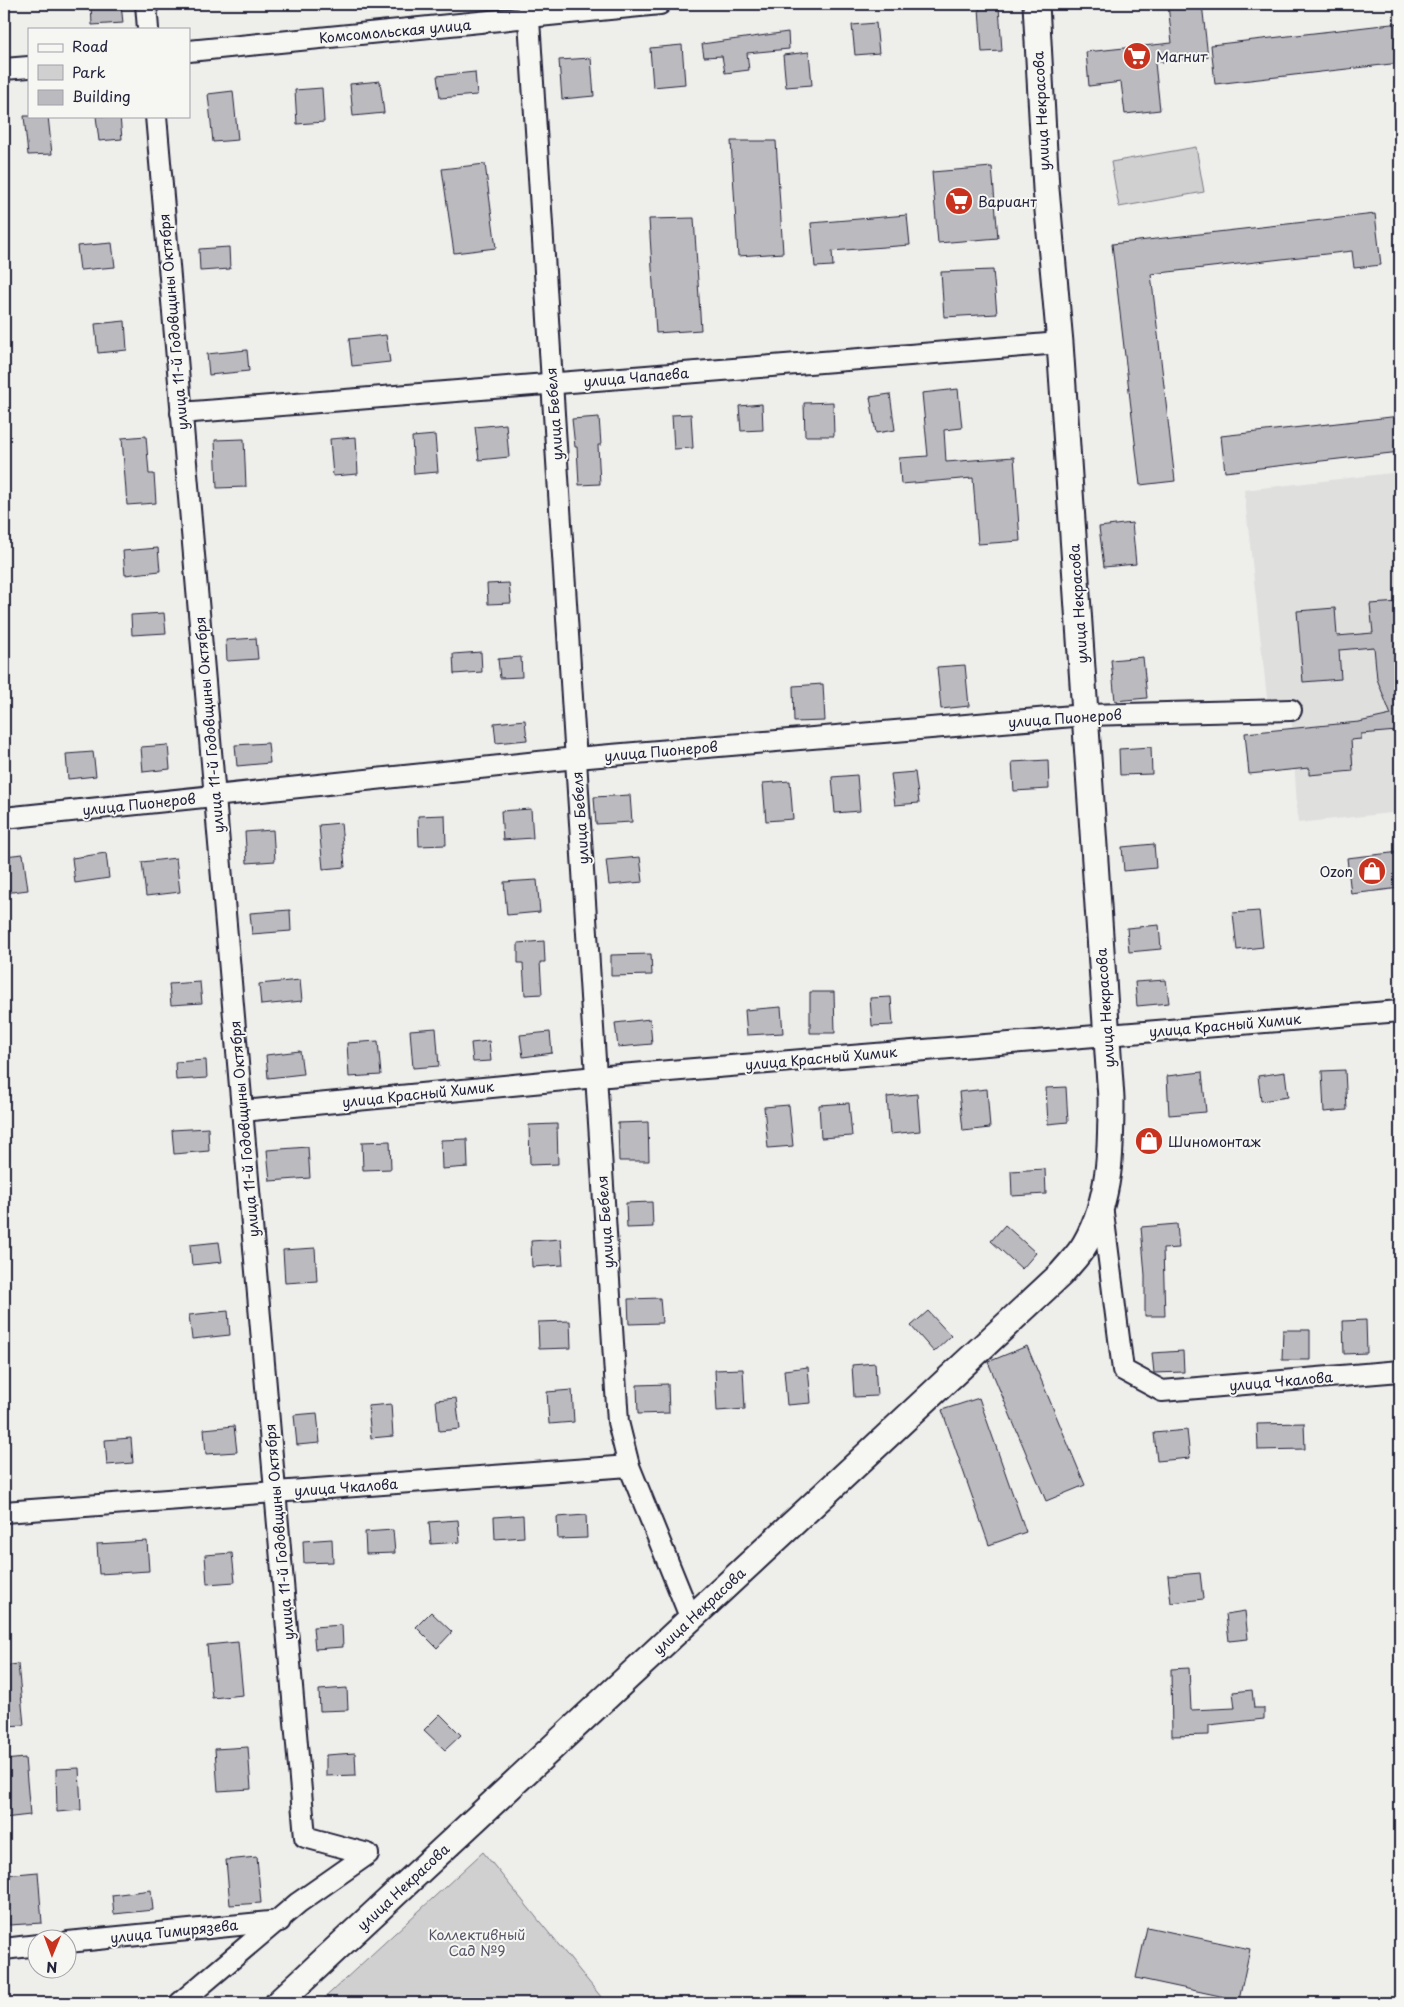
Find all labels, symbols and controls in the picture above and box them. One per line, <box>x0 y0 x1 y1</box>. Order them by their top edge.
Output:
street label: Комсомольская улица <box>318 14 472 48</box>
legend <box>28 28 190 118</box>
text: Road <box>72 34 108 57</box>
supermarket icon: Магнит <box>1122 41 1152 71</box>
place label: Магнит <box>1156 46 1208 67</box>
street label: улица Некрасова <box>1027 50 1055 171</box>
text: Park <box>72 60 106 83</box>
text: Building <box>72 84 131 107</box>
supermarket icon: Вариант <box>944 186 974 216</box>
place label: Вариант <box>978 191 1037 212</box>
street label: улица 11-й Годовщины Октября <box>153 213 193 431</box>
street label: улица Чапаева <box>582 362 690 392</box>
street label: улица Бебеля <box>540 367 568 461</box>
street label: улица Некрасова <box>1063 543 1093 664</box>
street label: улица 11-й Годовщины Октября <box>189 616 229 834</box>
street label: улица Пионеров <box>1007 704 1123 732</box>
street label: улица Пионеров <box>603 736 719 766</box>
street label: улица Бебеля <box>566 771 594 865</box>
street label: улица Пионеров <box>81 788 197 820</box>
shop icon: Ozon <box>1357 856 1387 886</box>
place label: Ozon <box>1320 861 1353 882</box>
street label: улица Некрасова <box>1090 947 1120 1068</box>
street label: улица Красный Химик <box>1148 1008 1303 1042</box>
street label: улица 11-й Годовщины Октября <box>224 1020 264 1238</box>
street label: улица Красный Химик <box>744 1041 899 1075</box>
street label: улица Красный Химик <box>341 1076 496 1112</box>
shop icon: Шиномонтаж <box>1134 1126 1164 1156</box>
place label: Шиномонтаж <box>1168 1131 1262 1152</box>
street label: улица Бебеля <box>591 1175 619 1269</box>
street label: улица Чкалова <box>1228 1366 1334 1396</box>
street label: улица 11-й Годовщины Октября <box>259 1423 299 1641</box>
street label: улица Чкалова <box>293 1473 399 1501</box>
street label: улица Некрасова <box>648 1562 750 1659</box>
street label: улица Некрасова <box>352 1838 454 1935</box>
street label: улица Тимирязева <box>109 1914 239 1948</box>
park label: Коллективный Сад №9 <box>429 1924 526 1961</box>
north arrow <box>28 1930 78 1980</box>
text: N <box>46 1957 57 1978</box>

